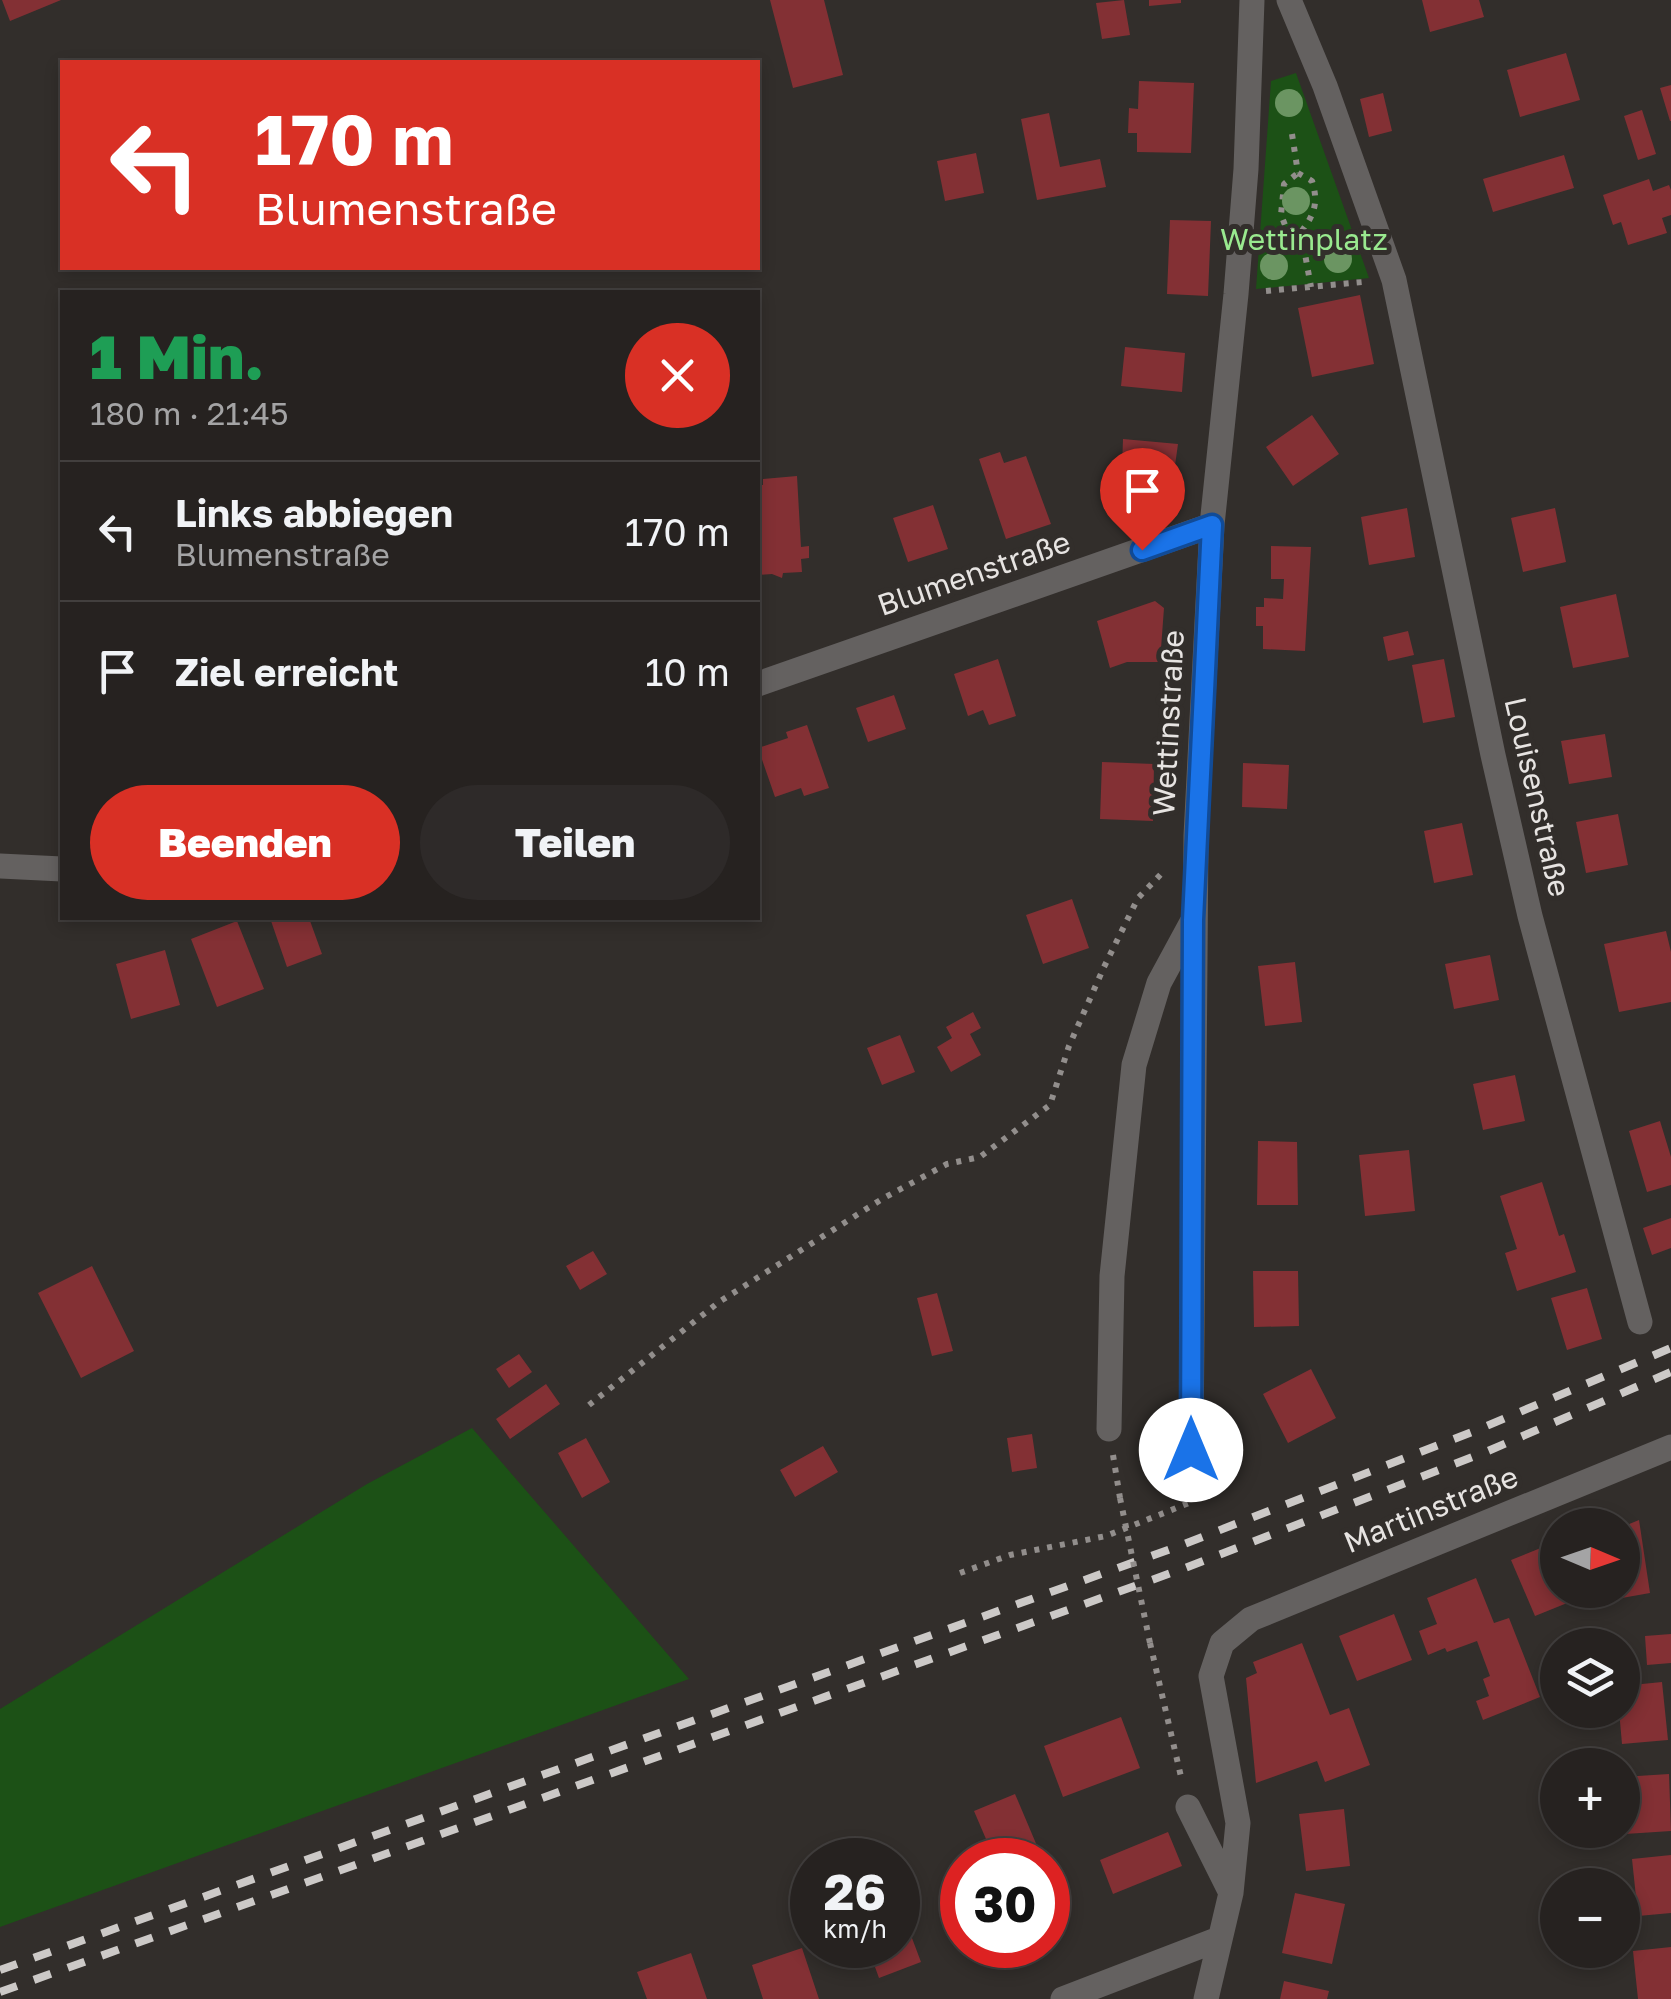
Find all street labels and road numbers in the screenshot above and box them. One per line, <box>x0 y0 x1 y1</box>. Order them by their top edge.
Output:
street label: Blumenstraße <box>873 523 1075 623</box>
street label: Wettinstraße <box>1145 629 1191 817</box>
street label: Louisenstraße <box>1498 693 1578 900</box>
street label: Martinstraße <box>1338 1458 1523 1560</box>

